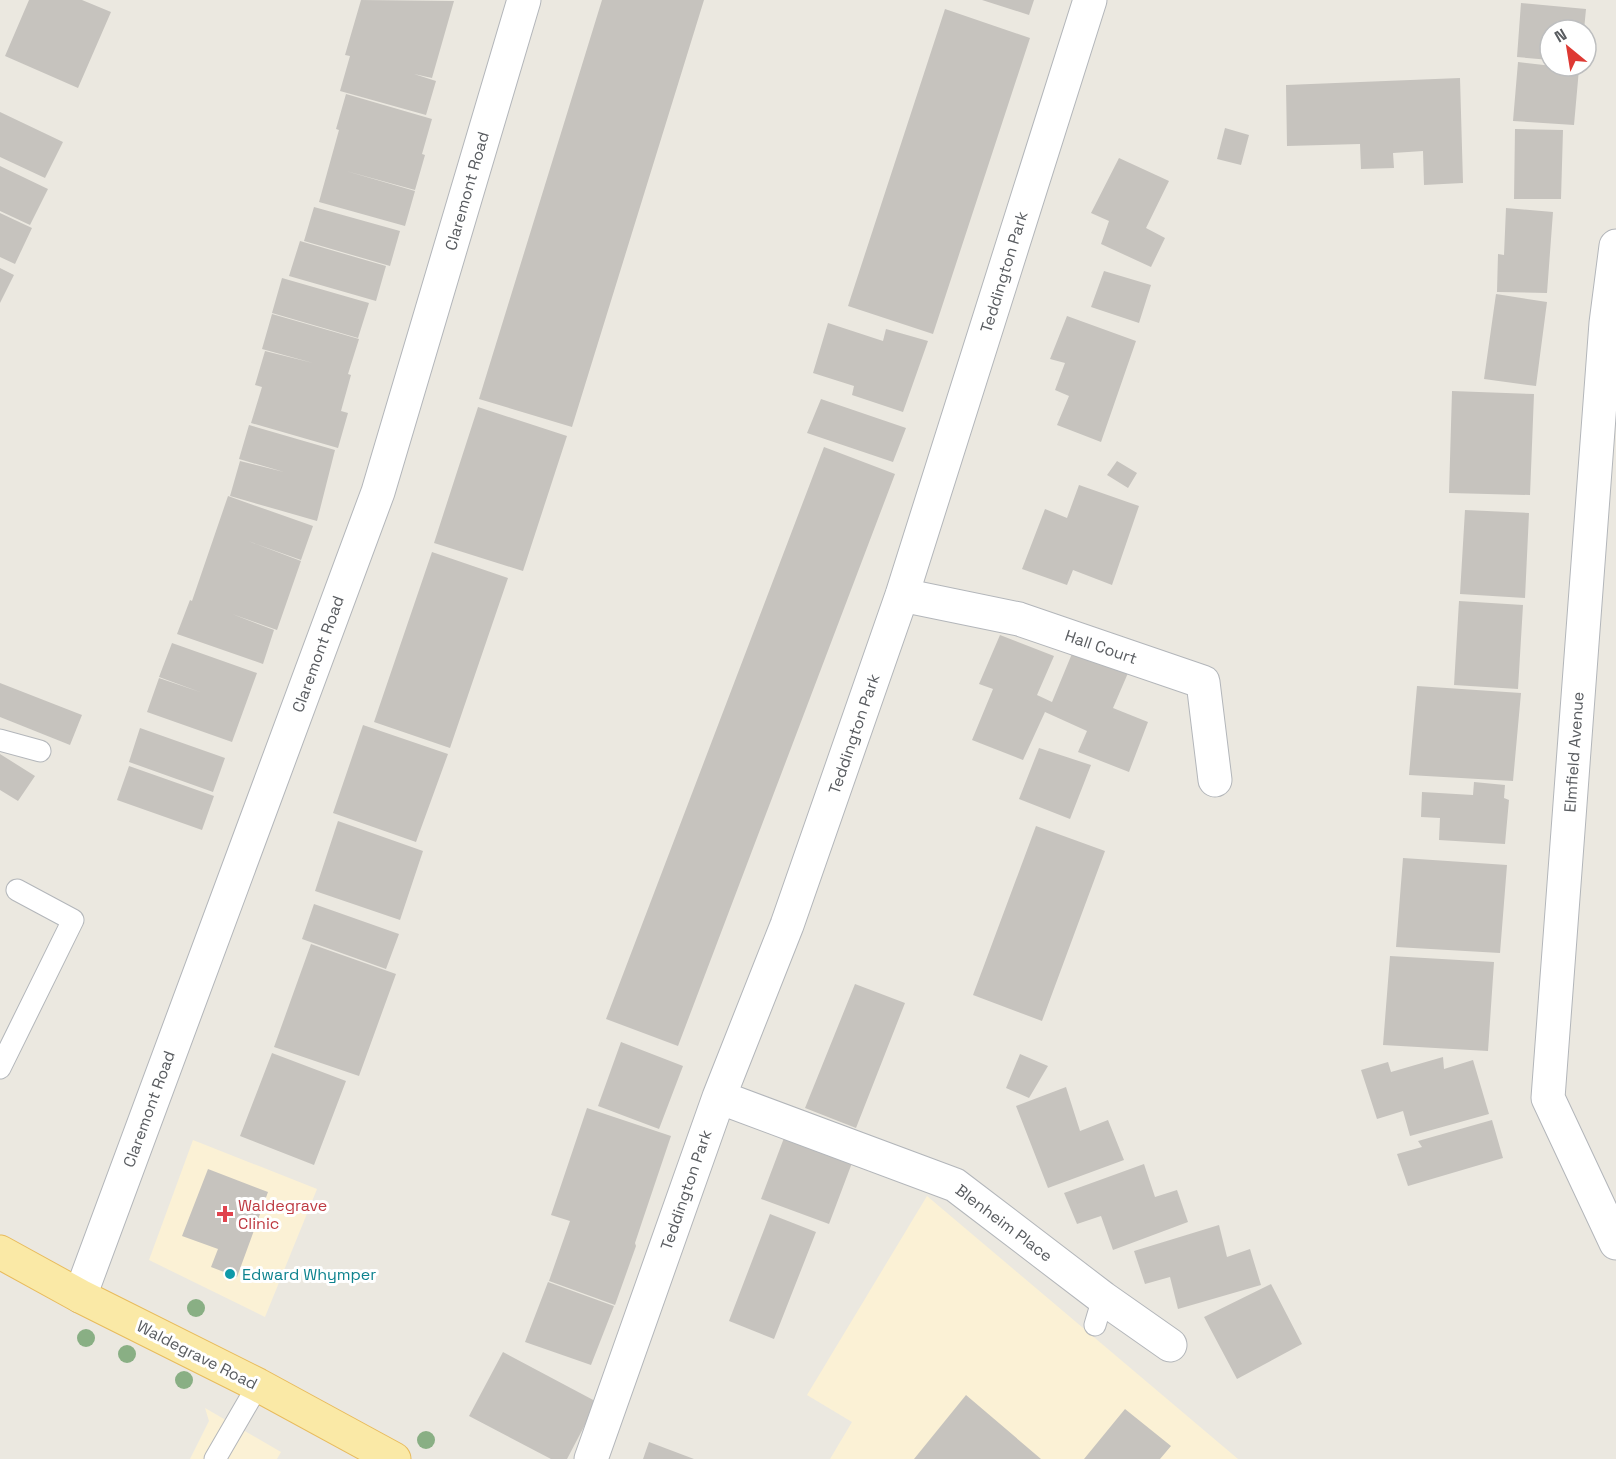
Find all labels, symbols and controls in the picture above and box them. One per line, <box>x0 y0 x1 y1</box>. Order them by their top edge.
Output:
north arrow <box>1538 18 1598 78</box>
text: N <box>1551 24 1571 47</box>
street label: Claremont Road <box>440 129 494 253</box>
street label: Teddington Park <box>976 208 1033 335</box>
street label: Claremont Road <box>287 593 349 715</box>
street label: Hall Court <box>1062 625 1140 669</box>
street label: Teddington Park <box>824 671 885 797</box>
street label: Elmfield Avenue <box>1559 691 1589 813</box>
street label: Claremont Road <box>118 1048 180 1170</box>
street label: Teddington Park <box>656 1127 717 1253</box>
street label: Blenheim Place <box>951 1180 1057 1266</box>
place label: Waldegrave Clinic <box>238 1195 327 1234</box>
marker: Waldegrave Clinic <box>216 1205 234 1223</box>
place label: Edward Whymper <box>242 1264 376 1285</box>
marker: Edward Whymper <box>223 1267 237 1281</box>
street label: Waldegrave Road <box>133 1316 261 1394</box>

